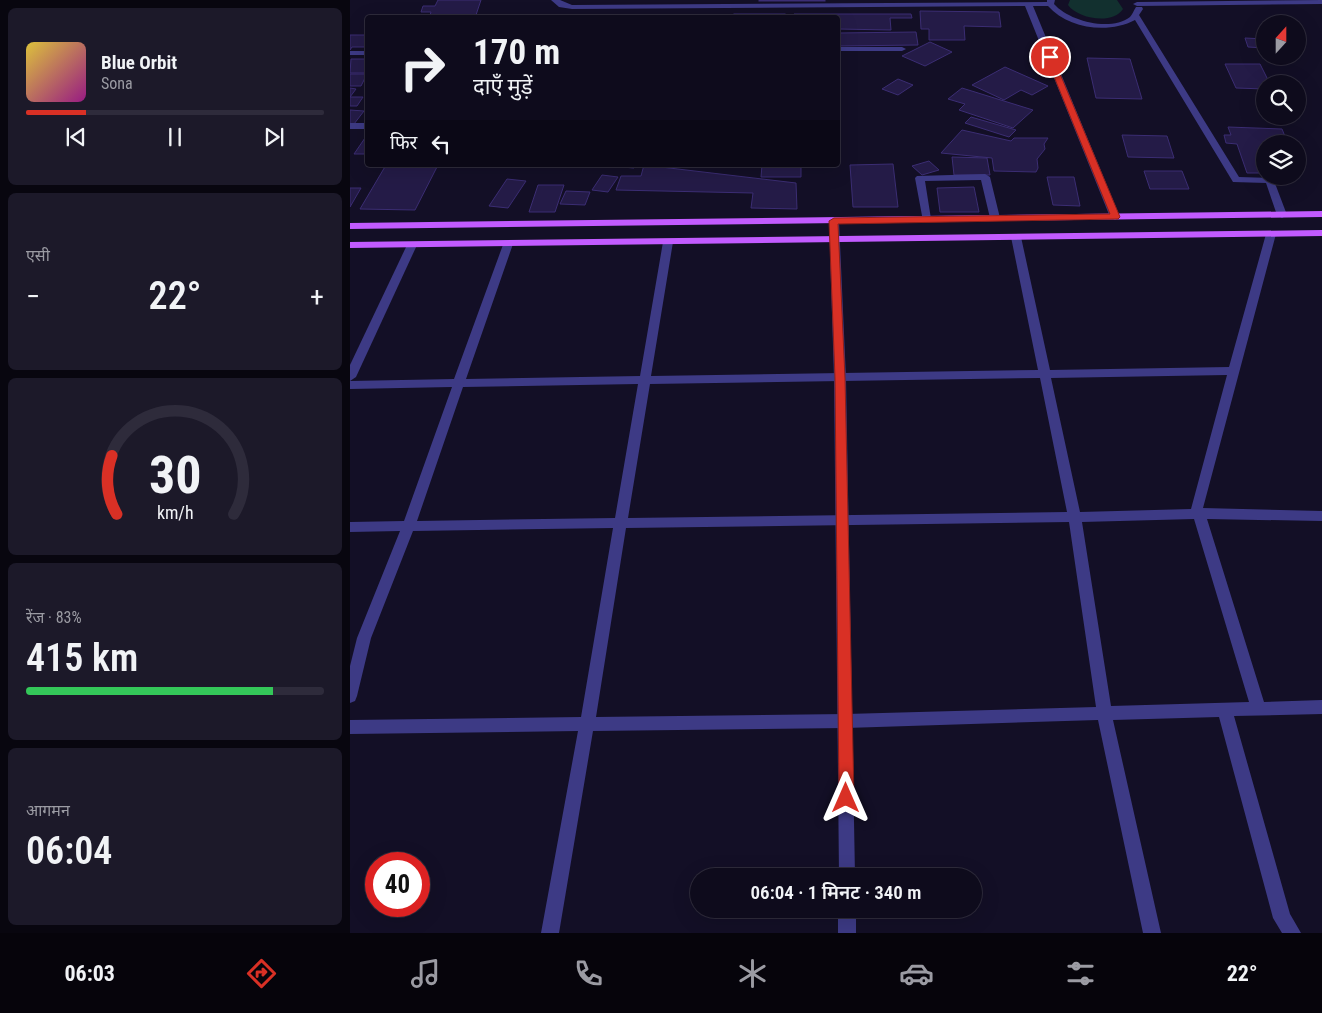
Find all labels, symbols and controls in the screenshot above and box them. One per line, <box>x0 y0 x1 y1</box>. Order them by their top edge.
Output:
north arrow <box>1256 15 1306 65</box>
map controls <box>1256 15 1306 185</box>
text: 170 m <box>473 32 560 73</box>
icon: right <box>390 35 455 100</box>
pin <box>1029 36 1071 78</box>
icon: arrive <box>1036 43 1064 71</box>
text: Blue Orbit <box>101 51 177 74</box>
text: Sona <box>101 74 133 93</box>
text: दाएँ मुड़ें <box>473 74 533 99</box>
button: search <box>1256 75 1306 125</box>
icon: previous <box>62 123 90 151</box>
icon: pause <box>161 123 189 151</box>
icon: next <box>260 123 288 151</box>
icon: left <box>427 130 455 158</box>
text: फिर <box>390 131 417 154</box>
button: layers <box>1256 135 1306 185</box>
text: एसी <box>26 246 50 265</box>
text: 22° <box>149 274 201 318</box>
text: − <box>26 280 40 313</box>
text: + <box>310 280 324 313</box>
text: 30 <box>149 445 201 506</box>
text: km/h <box>157 502 193 523</box>
text: रेंज · 83% <box>26 608 82 627</box>
text: 415 km <box>26 636 138 680</box>
position arrow <box>819 771 871 823</box>
text: आगमन <box>26 801 70 820</box>
text: 06:04 <box>26 829 112 873</box>
speed limit sign: 40 <box>365 852 430 917</box>
text: 06:04 · 1 मिनट · 340 m <box>751 881 921 904</box>
icon: directions <box>244 956 279 991</box>
icon: music <box>408 956 443 991</box>
icon: phone <box>571 956 606 991</box>
icon: climate <box>735 956 770 991</box>
icon: car <box>899 956 934 991</box>
icon: filters <box>1063 956 1098 991</box>
text: 06:03 <box>64 961 115 986</box>
text: 22° <box>1227 961 1258 986</box>

